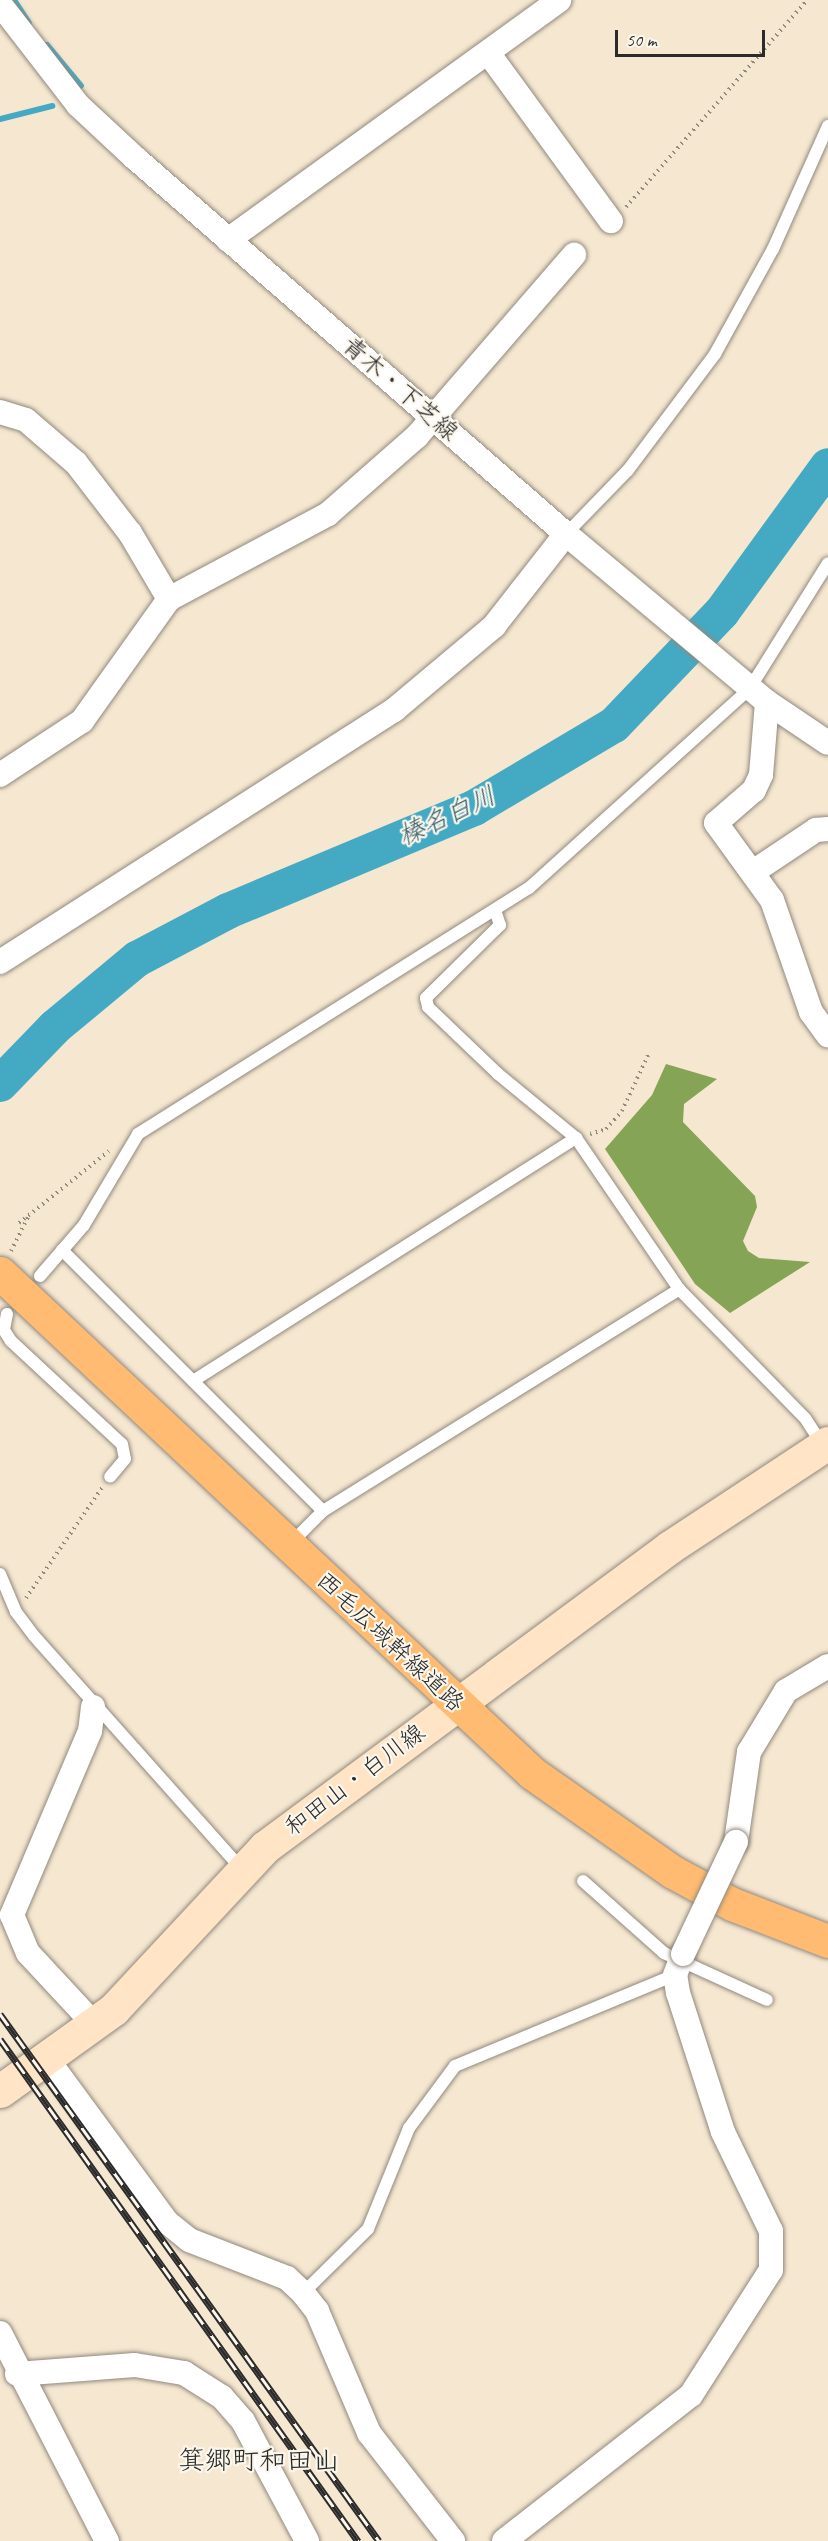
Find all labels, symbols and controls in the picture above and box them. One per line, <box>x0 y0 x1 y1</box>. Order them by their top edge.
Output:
scale bar <box>618 18 768 56</box>
text: 50 m <box>626 29 657 51</box>
street label: 青木・下芝線 <box>336 331 464 447</box>
water label: 榛名白川 <box>393 780 501 852</box>
street label: 西毛広域幹線道路 <box>310 1566 470 1718</box>
street label: 和田山・白川線 <box>279 1718 431 1842</box>
district label: 箕郷町和田山 <box>178 2445 340 2477</box>

